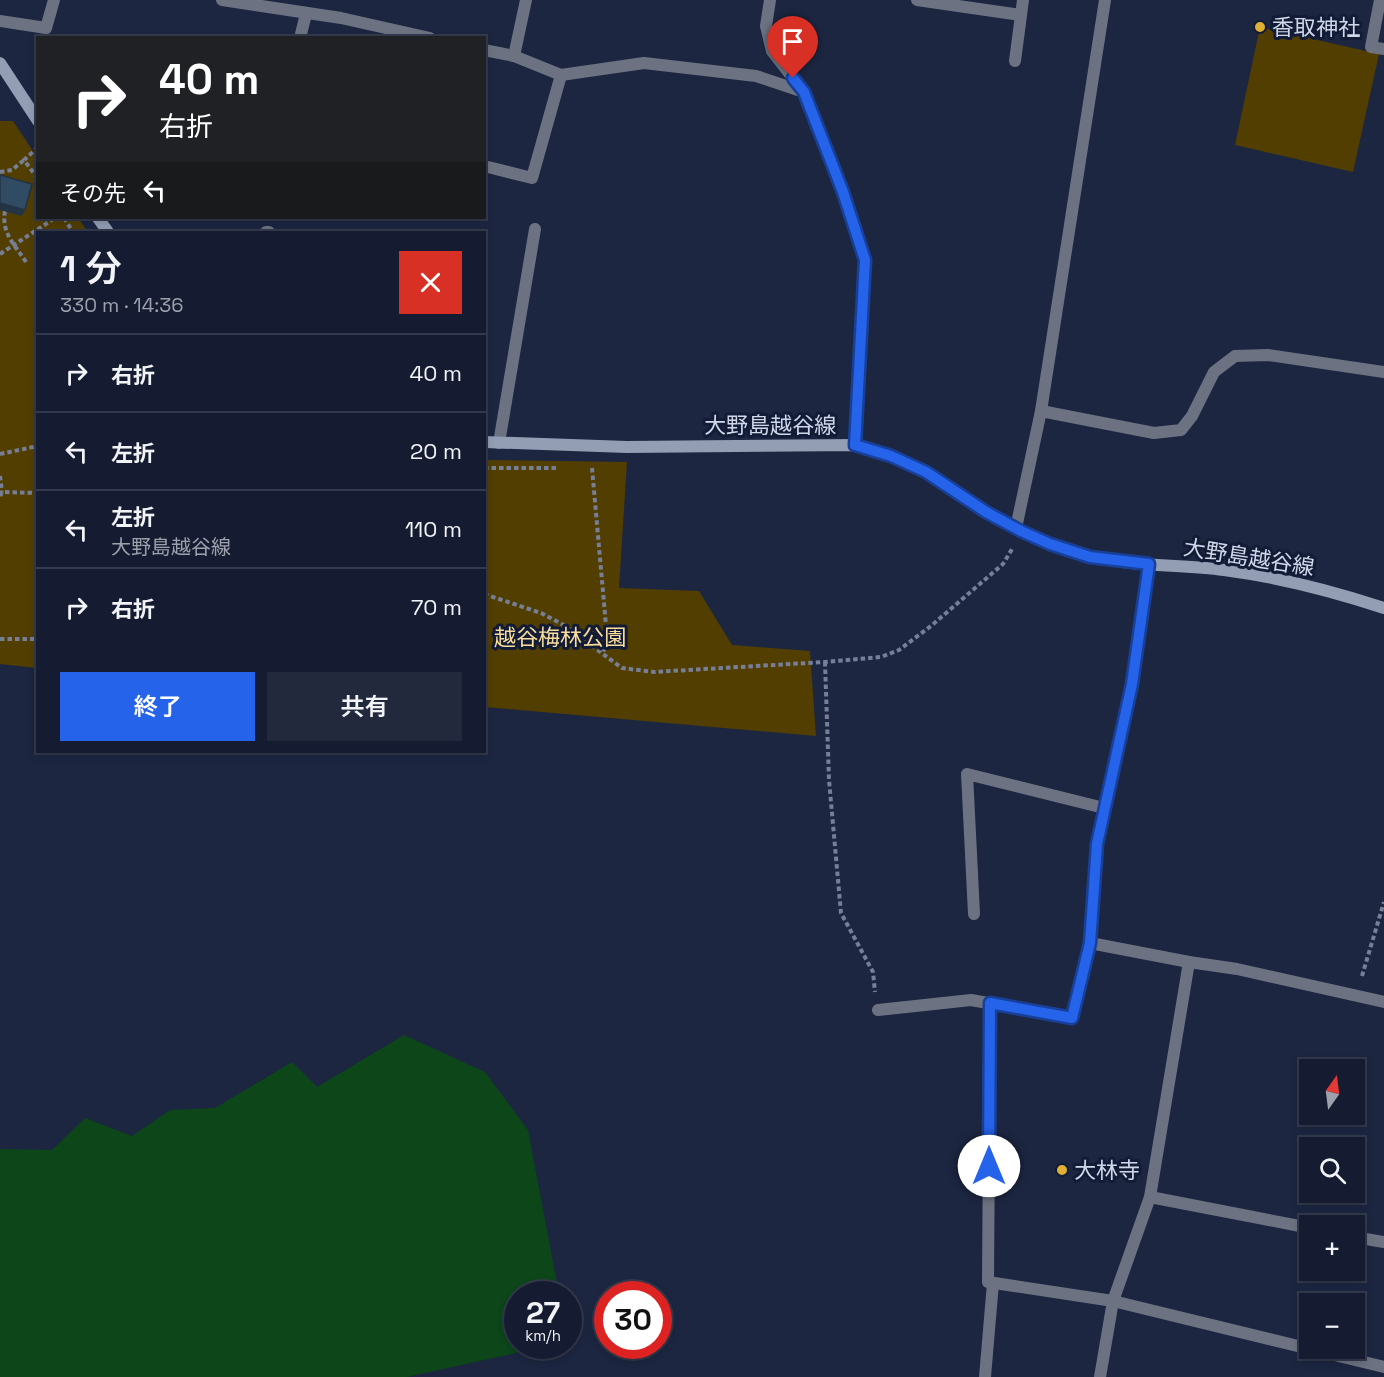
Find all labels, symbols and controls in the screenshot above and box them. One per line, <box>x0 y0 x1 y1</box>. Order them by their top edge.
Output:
place label: 香取神社 <box>1272 13 1360 41</box>
pin <box>767 16 818 78</box>
marker: 香取神社 <box>1253 20 1267 34</box>
icon: arrive <box>776 25 809 58</box>
text: 40 m <box>159 53 259 106</box>
icon: right <box>60 60 138 138</box>
text: 右折 <box>159 109 213 144</box>
icon: left <box>138 174 171 207</box>
text: その先 <box>60 179 126 207</box>
text: 1 分 <box>60 246 121 292</box>
button: close <box>399 251 462 314</box>
text: 330 m · 14:36 <box>60 292 184 318</box>
icon: right <box>60 357 93 390</box>
text: 40 m <box>410 359 462 387</box>
text: 右折 <box>111 361 155 389</box>
street label: 大野島越谷線 <box>704 411 836 439</box>
icon: left <box>60 435 93 468</box>
text: 20 m <box>410 437 462 465</box>
text: 左折 <box>111 439 155 467</box>
text: 左折 <box>111 503 155 531</box>
icon: left <box>60 513 93 546</box>
text: 110 m <box>405 515 462 543</box>
street label: 大野島越谷線 <box>1182 533 1316 581</box>
text: 大野島越谷線 <box>111 534 231 560</box>
icon: right <box>60 591 93 624</box>
text: 70 m <box>411 593 462 621</box>
text: 右折 <box>111 595 155 623</box>
park label: 越谷梅林公園 <box>494 623 626 651</box>
button: 終了 <box>60 672 255 741</box>
button: 共有 <box>267 672 462 741</box>
north arrow <box>1299 1059 1365 1125</box>
map controls <box>1299 1059 1365 1359</box>
position arrow <box>957 1134 1021 1198</box>
button: search <box>1299 1137 1365 1203</box>
place label: 大林寺 <box>1074 1156 1140 1184</box>
marker: 大林寺 <box>1055 1163 1069 1177</box>
button: + <box>1299 1215 1365 1281</box>
speed limit sign: 30 <box>594 1281 672 1359</box>
text: 27 <box>526 1293 560 1332</box>
button: − <box>1299 1293 1365 1359</box>
text: km/h <box>525 1326 561 1345</box>

